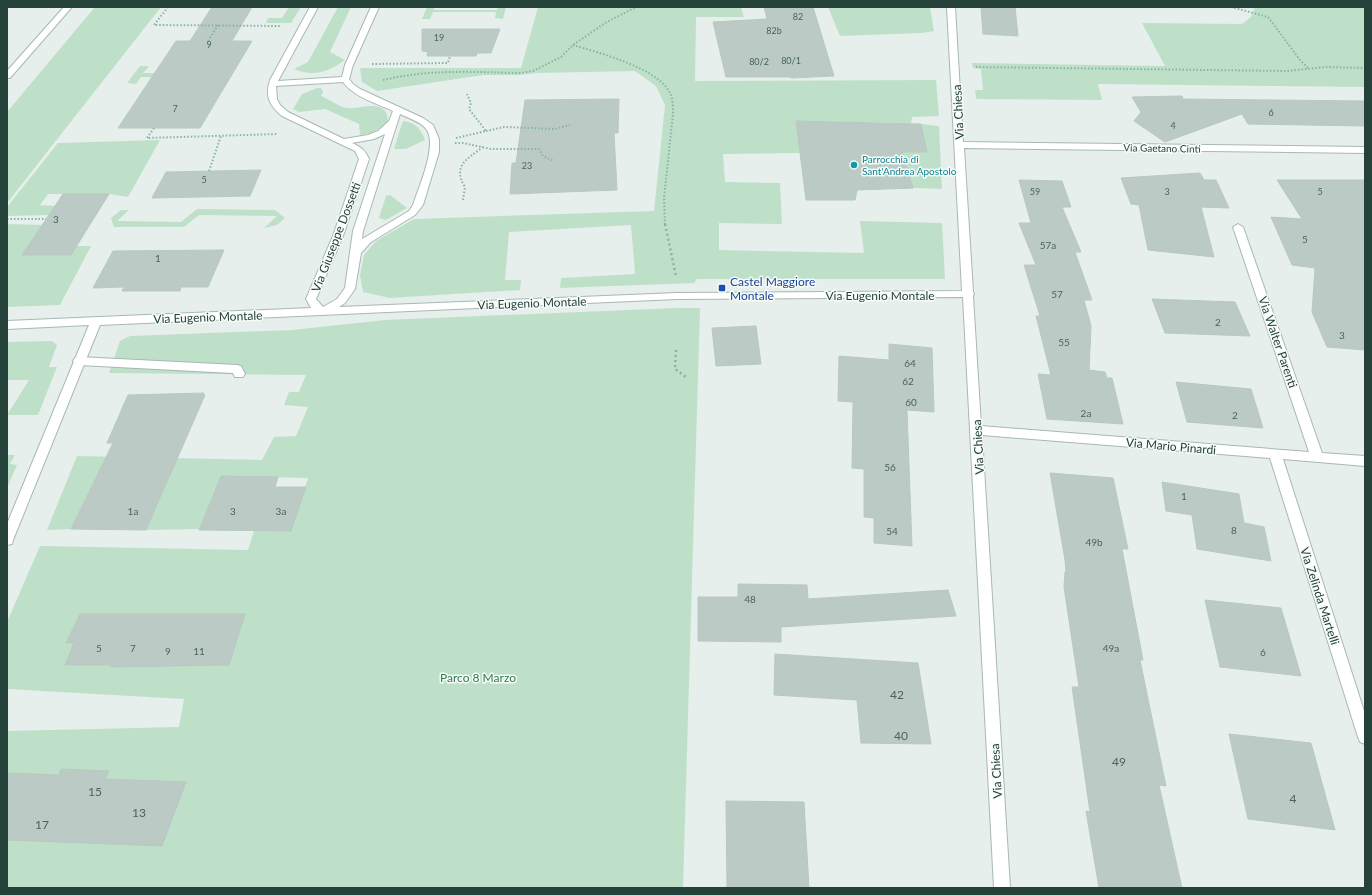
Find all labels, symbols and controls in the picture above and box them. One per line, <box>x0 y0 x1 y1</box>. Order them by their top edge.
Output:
house number: 82 <box>793 11 803 22</box>
house number: 82b <box>766 25 782 36</box>
house number: 19 <box>434 32 444 43</box>
house number: 9 <box>206 39 212 50</box>
house number: 80/1 <box>781 55 801 66</box>
house number: 80/2 <box>749 56 769 67</box>
street label: Via Chiesa <box>949 84 967 140</box>
house number: 7 <box>172 103 178 114</box>
house number: 6 <box>1268 107 1274 118</box>
house number: 4 <box>1170 120 1176 131</box>
street label: Via Gaetano Cinti <box>1123 141 1201 155</box>
place label: Parrocchia di Sant'Andrea Apostolo <box>862 153 957 177</box>
house number: 23 <box>522 160 532 171</box>
marker: Parrocchia di Sant'Andrea Apostolo <box>849 160 859 170</box>
house number: 5 <box>201 174 207 185</box>
street label: Via Giuseppe Dossetti <box>308 180 364 294</box>
house number: 59 <box>1030 186 1040 197</box>
house number: 3 <box>1164 186 1170 197</box>
house number: 5 <box>1317 186 1323 197</box>
house number: 3 <box>53 213 59 225</box>
house number: 5 <box>1302 233 1308 245</box>
house number: 57a <box>1040 239 1056 251</box>
house number: 1 <box>155 252 161 264</box>
place label: Castel Maggiore Montale <box>730 274 815 303</box>
marker: Castel Maggiore Montale <box>717 283 727 293</box>
street label: Via Eugenio Montale <box>825 288 935 303</box>
house number: 57 <box>1051 288 1063 300</box>
street label: Via Eugenio Montale <box>477 294 587 312</box>
street label: Via Walter Parenti <box>1255 294 1301 390</box>
street label: Via Eugenio Montale <box>153 308 263 326</box>
house number: 2 <box>1215 316 1221 328</box>
house number: 3 <box>1339 329 1345 341</box>
house number: 55 <box>1058 336 1070 348</box>
house number: 64 <box>904 357 916 369</box>
house number: 62 <box>902 375 914 387</box>
house number: 60 <box>905 396 917 408</box>
house number: 2a <box>1081 407 1091 419</box>
house number: 2 <box>1232 409 1238 421</box>
street label: Via Chiesa <box>969 419 987 475</box>
street label: Via Mario Pinardi <box>1125 435 1217 457</box>
house number: 56 <box>884 461 896 473</box>
house number: 1 <box>1181 490 1187 502</box>
house number: 1a <box>128 505 138 517</box>
house number: 3 <box>230 505 236 517</box>
house number: 3a <box>276 505 286 517</box>
house number: 8 <box>1231 524 1237 536</box>
house number: 54 <box>886 525 898 537</box>
house number: 49b <box>1085 536 1103 548</box>
street label: Via Zelinda Martelli <box>1297 545 1343 647</box>
house number: 48 <box>744 593 756 605</box>
house number: 5 <box>96 642 102 654</box>
house number: 7 <box>130 642 136 654</box>
house number: 49a <box>1103 642 1119 654</box>
house number: 9 <box>165 645 171 657</box>
house number: 11 <box>193 645 205 657</box>
house number: 6 <box>1260 646 1266 658</box>
park label: Parco 8 Marzo <box>440 670 516 685</box>
house number: 42 <box>890 687 904 702</box>
house number: 40 <box>894 728 908 743</box>
street label: Via Chiesa <box>987 743 1005 799</box>
house number: 49 <box>1112 754 1126 769</box>
house number: 15 <box>88 784 102 799</box>
house number: 4 <box>1290 791 1297 806</box>
house number: 13 <box>132 805 146 820</box>
house number: 17 <box>35 817 49 832</box>

